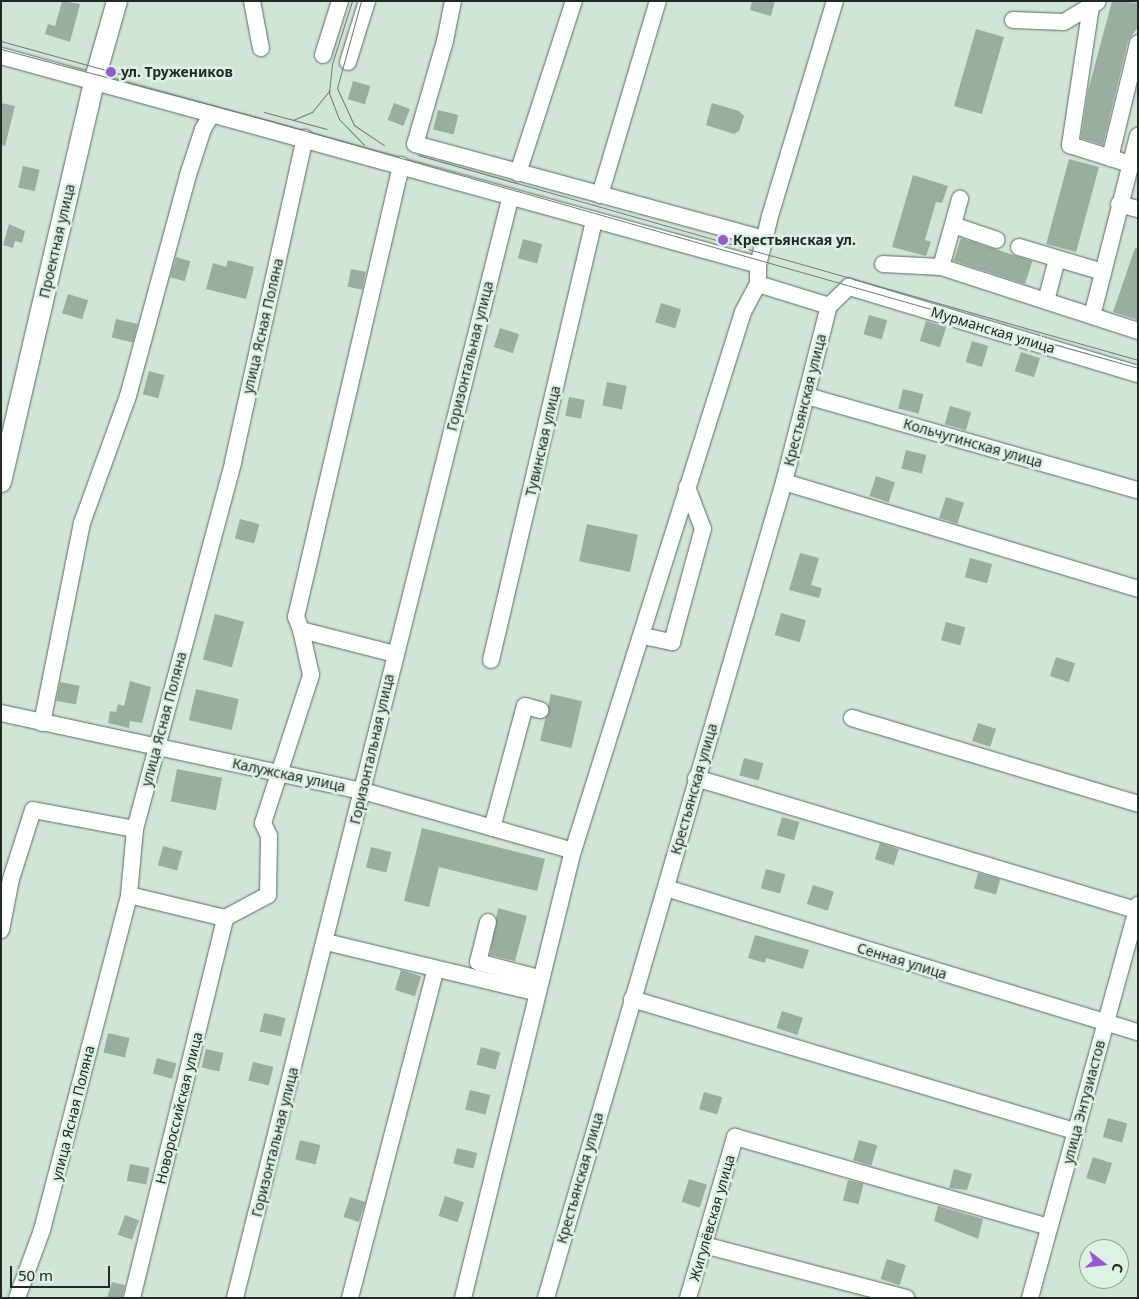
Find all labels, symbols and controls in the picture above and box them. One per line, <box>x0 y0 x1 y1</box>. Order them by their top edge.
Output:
place label: ул. Тружеников <box>121 64 233 80</box>
marker: ул. Тружеников <box>105 66 117 78</box>
street label: Проектная улица <box>36 182 78 300</box>
place label: Крестьянская ул. <box>733 232 856 248</box>
marker: Крестьянская ул. <box>717 234 729 246</box>
street label: улица Ясная Поляна <box>239 257 287 395</box>
street label: Горизонтальная улица <box>443 279 497 433</box>
street label: Мурманская улица <box>929 303 1057 357</box>
street label: Крестьянская улица <box>780 332 830 468</box>
street label: Тувинская улица <box>522 384 564 498</box>
street label: Кольчугинская улица <box>901 415 1045 471</box>
street label: улица Ясная Поляна <box>138 650 190 788</box>
street label: Горизонтальная улица <box>347 672 397 826</box>
street label: Крестьянская улица <box>667 721 721 857</box>
street label: Калужская улица <box>231 755 347 795</box>
street label: Сенная улица <box>855 939 949 983</box>
street label: Новороссийская улица <box>152 1030 206 1186</box>
street label: улица Энтузиастов <box>1059 1038 1109 1166</box>
street label: улица Ясная Поляна <box>48 1044 98 1182</box>
street label: Горизонтальная улица <box>248 1065 302 1219</box>
street label: Крестьянская улица <box>553 1110 607 1246</box>
street label: Жигулёвская улица <box>686 1153 738 1283</box>
north arrow <box>1079 1239 1129 1289</box>
scale bar <box>12 1256 112 1288</box>
text: С <box>1108 1261 1128 1275</box>
text: 50 m <box>18 1265 53 1285</box>

